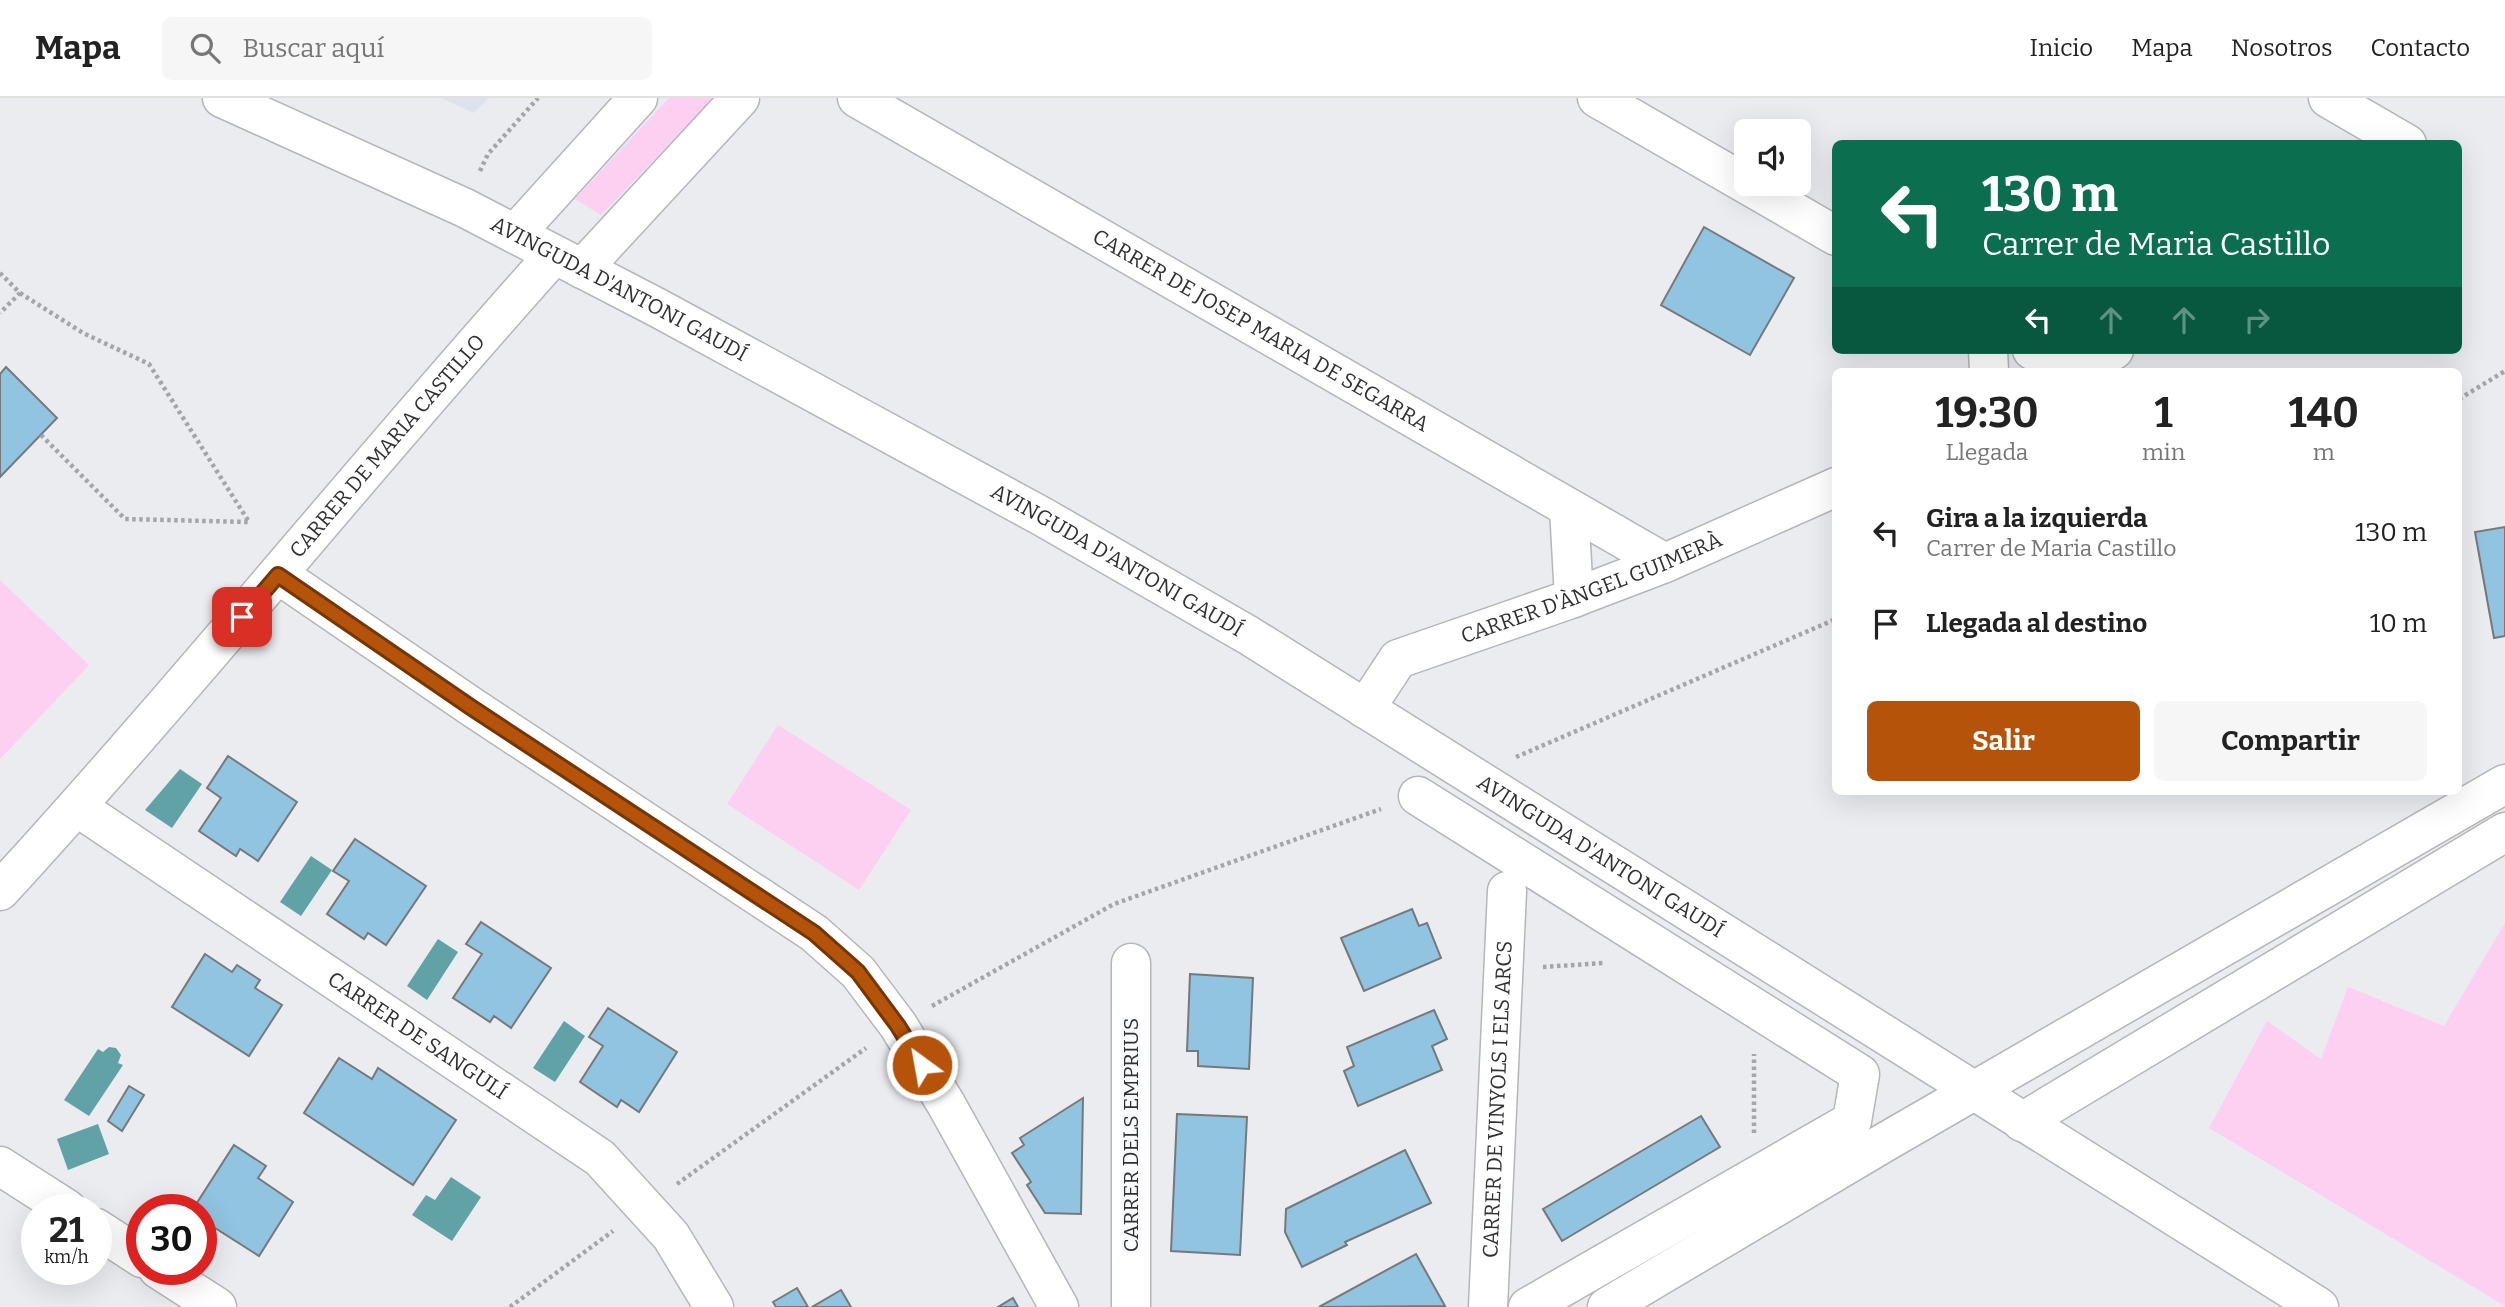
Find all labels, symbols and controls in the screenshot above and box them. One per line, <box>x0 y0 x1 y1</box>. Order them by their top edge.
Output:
search box <box>162 17 652 80</box>
text: Mapa <box>35 28 120 68</box>
icon: search <box>186 29 224 67</box>
text: Buscar aquí <box>242 33 384 64</box>
text: Inicio <box>2029 34 2093 62</box>
text: Mapa <box>2131 34 2193 62</box>
text: Nosotros <box>2231 34 2332 62</box>
text: Contacto <box>2370 34 2470 62</box>
map controls <box>1734 119 1811 196</box>
button: sound <box>1734 119 1811 196</box>
text: 130 m <box>1982 165 2118 224</box>
icon: left <box>1867 168 1958 259</box>
street label: AVINGUDA D'ANTONI GAUDÍ <box>487 211 752 367</box>
street label: CARRER DE JOSEP MARIA DE SEGARRA <box>1088 223 1434 437</box>
text: Carrer de Maria Castillo <box>1982 225 2330 263</box>
icon: left <box>2019 301 2057 339</box>
icon: ahead <box>2092 301 2130 339</box>
icon: ahead <box>2165 301 2203 339</box>
icon: right <box>2238 301 2276 339</box>
street label: CARRER DE MARIA CASTILLO <box>284 329 491 563</box>
text: 19:30 <box>1935 388 2039 438</box>
text: 1 <box>2155 388 2173 438</box>
text: 140 <box>2288 388 2359 438</box>
text: Llegada <box>1945 438 2028 466</box>
text: min <box>2142 438 2185 466</box>
text: m <box>2313 438 2335 466</box>
street label: AVINGUDA D'ANTONI GAUDÍ <box>986 478 1248 643</box>
text: Gira a la izquierda <box>1926 503 2148 534</box>
icon: left <box>1867 514 1905 552</box>
text: 130 m <box>2355 517 2427 548</box>
street label: CARRER D'ÀNGEL GUIMERÀ <box>1457 526 1726 649</box>
text: Carrer de Maria Castillo <box>1926 534 2176 562</box>
pin <box>212 587 272 647</box>
icon: arrive <box>223 598 261 636</box>
icon: arrive <box>1867 605 1905 643</box>
text: Llegada al destino <box>1926 608 2147 639</box>
text: 10 m <box>2370 608 2427 639</box>
button: Salir <box>1867 701 2140 781</box>
button: Compartir <box>2154 701 2427 781</box>
street label: AVINGUDA D'ANTONI GAUDÍ <box>1472 769 1729 943</box>
street label: CARRER DE VINYOLS I ELS ARCS <box>1477 940 1518 1259</box>
street label: CARRER DE SANGULÍ <box>323 966 512 1105</box>
street label: CARRER DELS EMPRIUS <box>1118 1018 1144 1252</box>
position arrow <box>885 1028 959 1102</box>
speed limit sign: 30 <box>126 1194 217 1285</box>
text: 21 <box>49 1209 84 1251</box>
text: km/h <box>44 1246 89 1268</box>

